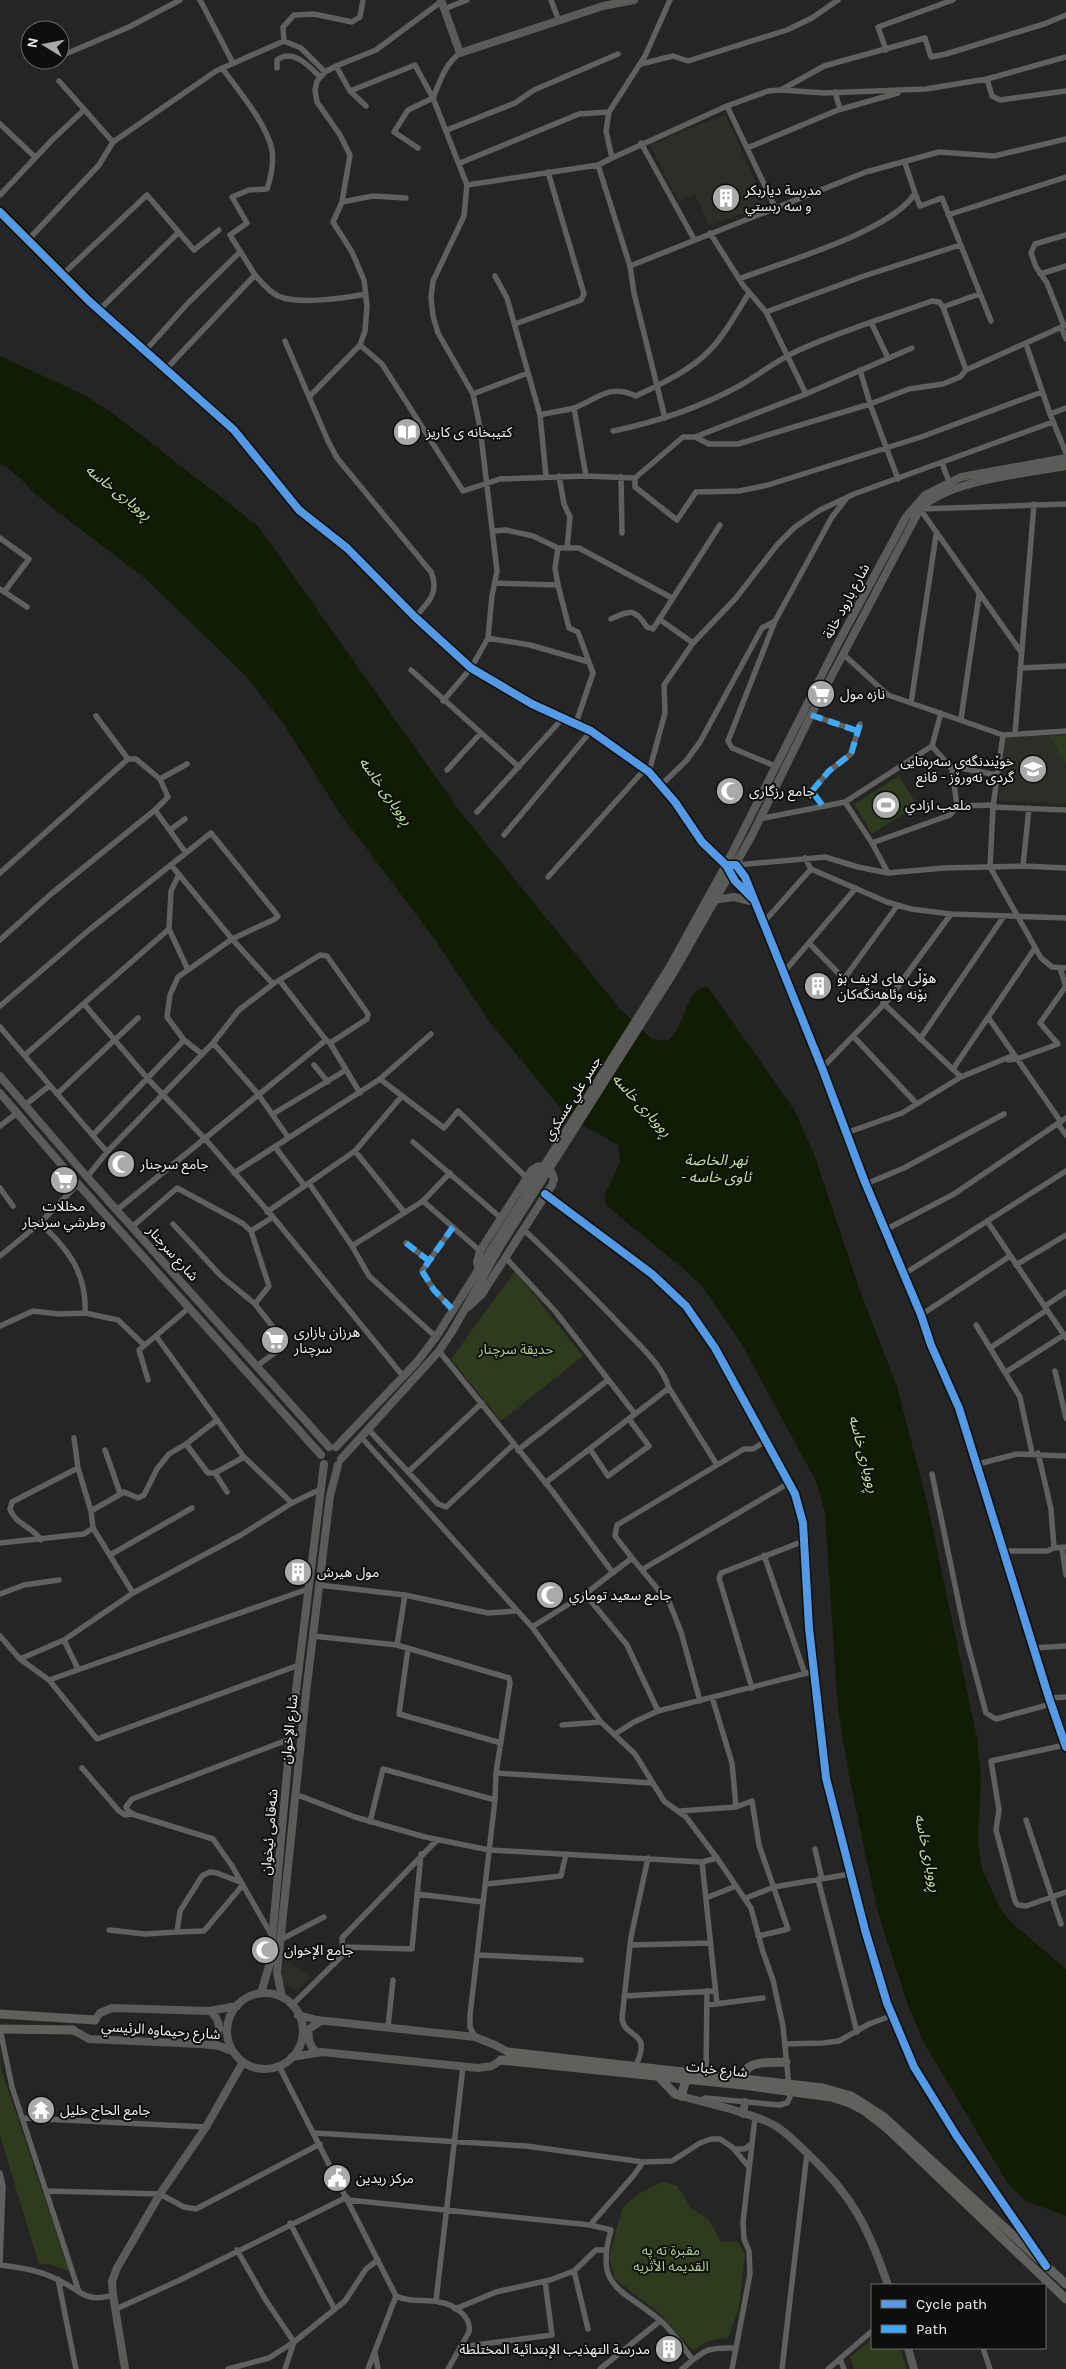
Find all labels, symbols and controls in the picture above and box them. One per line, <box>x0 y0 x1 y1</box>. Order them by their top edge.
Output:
north arrow <box>20 20 70 70</box>
text: N <box>23 36 42 49</box>
place label: مدرسة دياربكر و سه ربستي <box>744 182 822 217</box>
building icon: مدرسة دياربكر و سه ربستي <box>711 183 741 213</box>
library icon: كتيبخانه ى كاريز <box>392 417 422 447</box>
place label: كتيبخانه ى كاريز <box>425 424 512 441</box>
water label: ڕووباری خاسە <box>80 460 156 526</box>
street label: شارع بارود خانة <box>820 561 875 643</box>
supermarket icon: نازه مول <box>806 679 836 709</box>
place label: نازه مول <box>840 686 885 703</box>
water label: ڕووباری خاسە <box>353 753 417 831</box>
place label: خوێندنگەی سەرەتایی گردی نەورۆز - قانع <box>900 753 1014 788</box>
school or university icon: خوێندنگەی سەرەتایی گردی نەورۆز - قانع <box>1018 754 1048 784</box>
mosque icon: جامع رزگاری <box>715 776 745 806</box>
place label: جامع رزگاری <box>749 783 815 802</box>
sports icon: ملعب ازادي <box>871 790 901 820</box>
place label: ملعب ازادي <box>905 797 971 816</box>
place label: هۆڵی های لایف بۆ بۆنە وئاهەنگەکان <box>837 968 936 1003</box>
building icon: هۆڵی های لایف بۆ بۆنە وئاهەنگەکان <box>803 971 833 1001</box>
street label: جسر علي عسكري <box>540 1053 607 1145</box>
water label: ڕووباری خاسە <box>606 1070 676 1143</box>
mosque icon: جامع سرجنار <box>106 1149 136 1179</box>
water label: نهر الخاصة - ئاوی خاسە <box>681 1151 753 1186</box>
place label: جامع سرجنار <box>139 1156 209 1175</box>
supermarket icon: مخللات وطرشي سرنجار <box>49 1165 79 1195</box>
place label: مخللات وطرشي سرنجار <box>21 1198 106 1233</box>
street label: شارع سرجنار <box>141 1221 202 1286</box>
place label: هرزان بازاری سرچنار <box>293 1324 360 1358</box>
supermarket icon: هرزان بازاری سرچنار <box>260 1325 290 1355</box>
park label: حديقة سرچنار <box>477 1341 554 1359</box>
water label: ڕووباری خاسە <box>842 1413 883 1496</box>
building icon: مول هيرش <box>283 1557 313 1587</box>
place label: مول هيرش <box>317 1564 379 1581</box>
mosque icon: جامع سعيد توماري <box>535 1580 565 1610</box>
place label: جامع سعيد توماري <box>569 1587 672 1606</box>
street label: شارع الإخوان <box>277 1693 304 1765</box>
street label: شەقامی ئیخوان <box>257 1788 282 1876</box>
water label: ڕووباری خاسە <box>908 1812 945 1895</box>
mosque icon: جامع الإخوان <box>250 1935 280 1965</box>
place label: جامع الإخوان <box>284 1942 354 1961</box>
street label: شارع رحيماوه الرئيسي <box>101 2018 221 2045</box>
street label: شارع خبات <box>685 2058 749 2083</box>
temple icon: جامع الحاج خليل <box>26 2095 56 2125</box>
place label: جامع الحاج خليل <box>60 2102 151 2121</box>
public building icon: مركز ريدين <box>322 2163 352 2193</box>
place label: مركز ريدين <box>356 2170 414 2187</box>
park label: مقبرة ته په القديمه الأثريه <box>633 2242 709 2275</box>
legend <box>871 2284 1046 2349</box>
text: Cycle path <box>916 2295 987 2313</box>
text: Path <box>916 2320 947 2338</box>
building icon: مدرسة التهذيب الإبتدائية المختلطة <box>654 2334 684 2364</box>
place label: مدرسة التهذيب الإبتدائية المختلطة <box>459 2341 650 2359</box>

